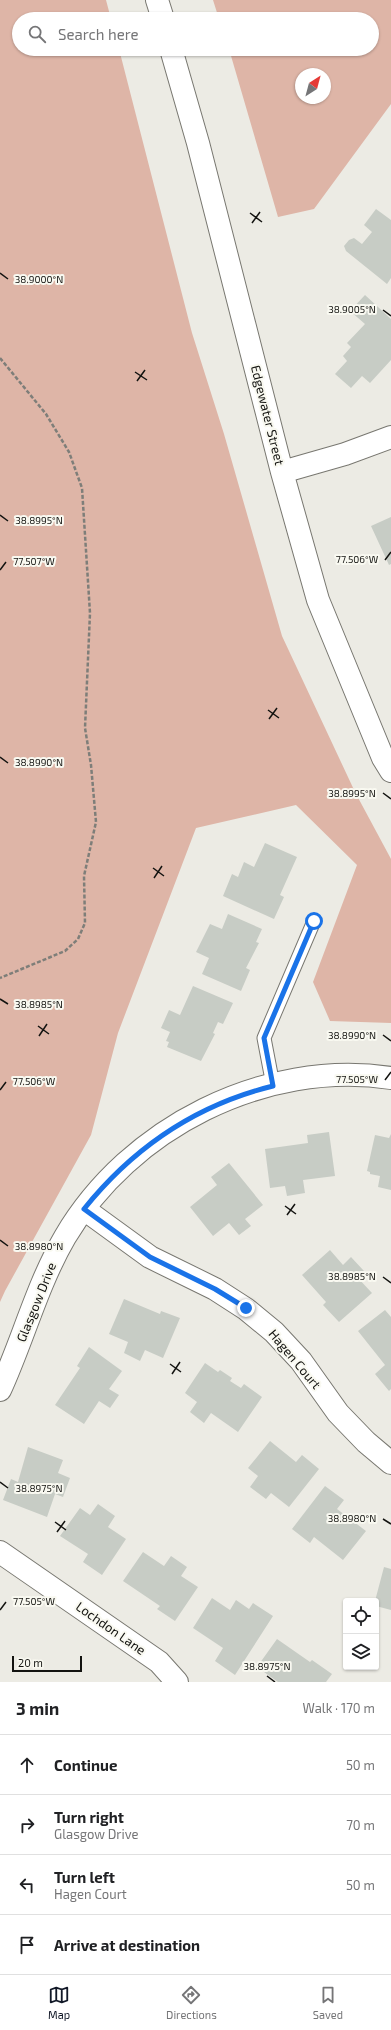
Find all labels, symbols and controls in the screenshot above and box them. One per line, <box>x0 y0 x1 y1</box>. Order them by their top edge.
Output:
search box <box>12 12 379 56</box>
icon: search <box>26 23 48 45</box>
text: Search here <box>58 25 139 43</box>
north arrow <box>295 68 331 104</box>
text: 38.9000°N <box>15 273 63 285</box>
text: 38.9005°N <box>328 303 376 315</box>
street label: Edgewater Street <box>248 363 288 467</box>
text: 38.8995°N <box>15 514 63 526</box>
text: 77.506°W <box>336 553 379 565</box>
text: 77.507°W <box>13 555 55 567</box>
text: 38.8990°N <box>15 756 63 768</box>
text: 38.8995°N <box>328 787 376 799</box>
route start <box>305 912 323 930</box>
text: 38.8985°N <box>15 998 63 1010</box>
text: 38.8990°N <box>328 1029 376 1041</box>
text: 77.505°W <box>336 1073 378 1085</box>
text: 77.506°W <box>13 1075 56 1087</box>
text: 38.8980°N <box>15 1240 63 1252</box>
street label: Glasgow Drive <box>13 1260 59 1344</box>
text: 38.8985°N <box>328 1270 376 1282</box>
route end <box>237 1299 255 1317</box>
street label: Hagen Court <box>265 1326 325 1392</box>
text: 38.8975°N <box>16 1482 62 1494</box>
text: 38.8980°N <box>328 1512 376 1524</box>
text: 77.505°W <box>13 1595 55 1607</box>
street label: Lochdon Lane <box>73 1598 149 1658</box>
map controls <box>343 1598 379 1670</box>
button: locate <box>343 1598 379 1634</box>
button: layers <box>343 1634 379 1670</box>
scale bar <box>12 1654 82 1673</box>
text: 20 m <box>18 1656 43 1669</box>
text: 38.8975°N <box>244 1660 290 1672</box>
text: 3 min <box>16 1698 59 1718</box>
text: Walk · 170 m <box>303 1700 375 1716</box>
icon: ahead <box>16 1754 38 1776</box>
text: Continue <box>54 1756 117 1774</box>
text: 50 m <box>346 1757 375 1773</box>
text: Turn right <box>54 1808 124 1826</box>
icon: right <box>16 1814 38 1836</box>
text: 70 m <box>346 1817 375 1833</box>
text: Glasgow Drive <box>54 1826 139 1842</box>
text: Turn left <box>54 1868 115 1886</box>
icon: left <box>16 1874 38 1896</box>
text: 50 m <box>346 1877 375 1893</box>
text: Hagen Court <box>54 1886 127 1902</box>
icon: arrive <box>16 1934 38 1956</box>
text: Arrive at destination <box>54 1936 200 1954</box>
tab: Map <box>48 1984 70 2021</box>
tab: Directions <box>166 1984 217 2021</box>
tab: Saved <box>313 1984 343 2021</box>

